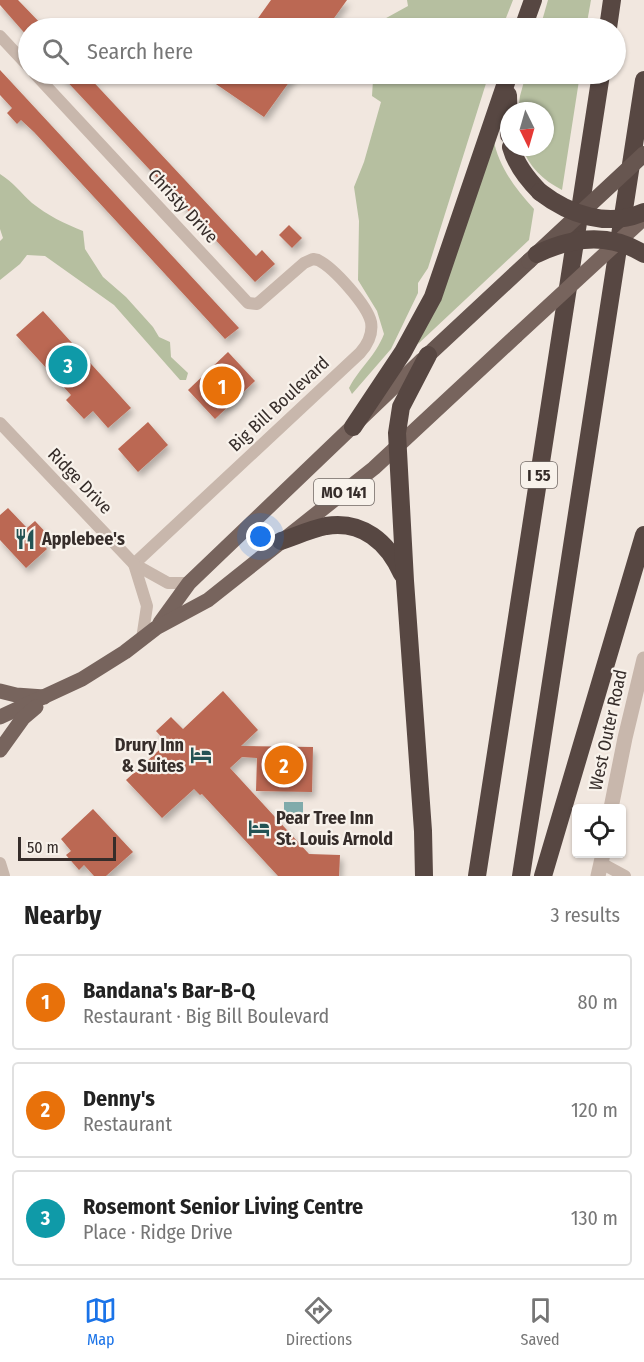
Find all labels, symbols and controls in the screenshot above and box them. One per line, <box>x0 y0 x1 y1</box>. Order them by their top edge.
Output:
search box <box>18 18 626 84</box>
icon: search <box>39 35 72 68</box>
text: Search here <box>87 38 193 65</box>
north arrow <box>500 102 554 156</box>
street label: Christy Drive <box>143 164 223 248</box>
pin: 3 <box>48 342 88 388</box>
street label: Big Bill Boulevard <box>224 352 334 456</box>
pin: 1 <box>202 364 242 408</box>
street label: Ridge Drive <box>43 443 117 519</box>
road number: I 55 <box>521 462 557 488</box>
road number: MO 141 <box>314 479 374 505</box>
your location <box>246 522 275 551</box>
restaurant icon: Applebee's <box>13 527 37 551</box>
place label: Applebee's <box>41 528 125 550</box>
street label: West Outer Road <box>584 668 632 792</box>
place label: Drury Inn & Suites <box>115 734 184 777</box>
pin: 2 <box>264 742 304 788</box>
hotel icon: Drury Inn & Suites <box>189 743 213 767</box>
map controls <box>572 804 626 858</box>
button: locate <box>572 804 626 858</box>
place label: Pear Tree Inn St. Louis Arnold <box>276 807 393 850</box>
hotel icon: Pear Tree Inn St. Louis Arnold <box>247 816 271 840</box>
scale bar <box>18 834 116 862</box>
text: 50 m <box>27 838 59 857</box>
text: Nearby <box>24 900 101 931</box>
text: 3 results <box>551 903 620 927</box>
text: Bandana's Bar-B-Q <box>83 977 255 1004</box>
text: 1 <box>41 990 50 1014</box>
text: 80 m <box>578 990 618 1014</box>
text: Restaurant · Big Bill Boulevard <box>83 1004 329 1028</box>
text: Denny's <box>83 1085 155 1112</box>
text: 2 <box>41 1098 50 1122</box>
text: 120 m <box>571 1098 618 1122</box>
text: Restaurant <box>83 1112 172 1136</box>
text: Rosemont Senior Living Centre <box>83 1193 363 1220</box>
text: 3 <box>41 1206 50 1230</box>
text: 130 m <box>571 1206 618 1230</box>
text: Place · Ridge Drive <box>83 1220 233 1244</box>
tab: Map <box>84 1294 117 1349</box>
tab: Directions <box>286 1294 352 1349</box>
tab: Saved <box>521 1294 560 1349</box>

